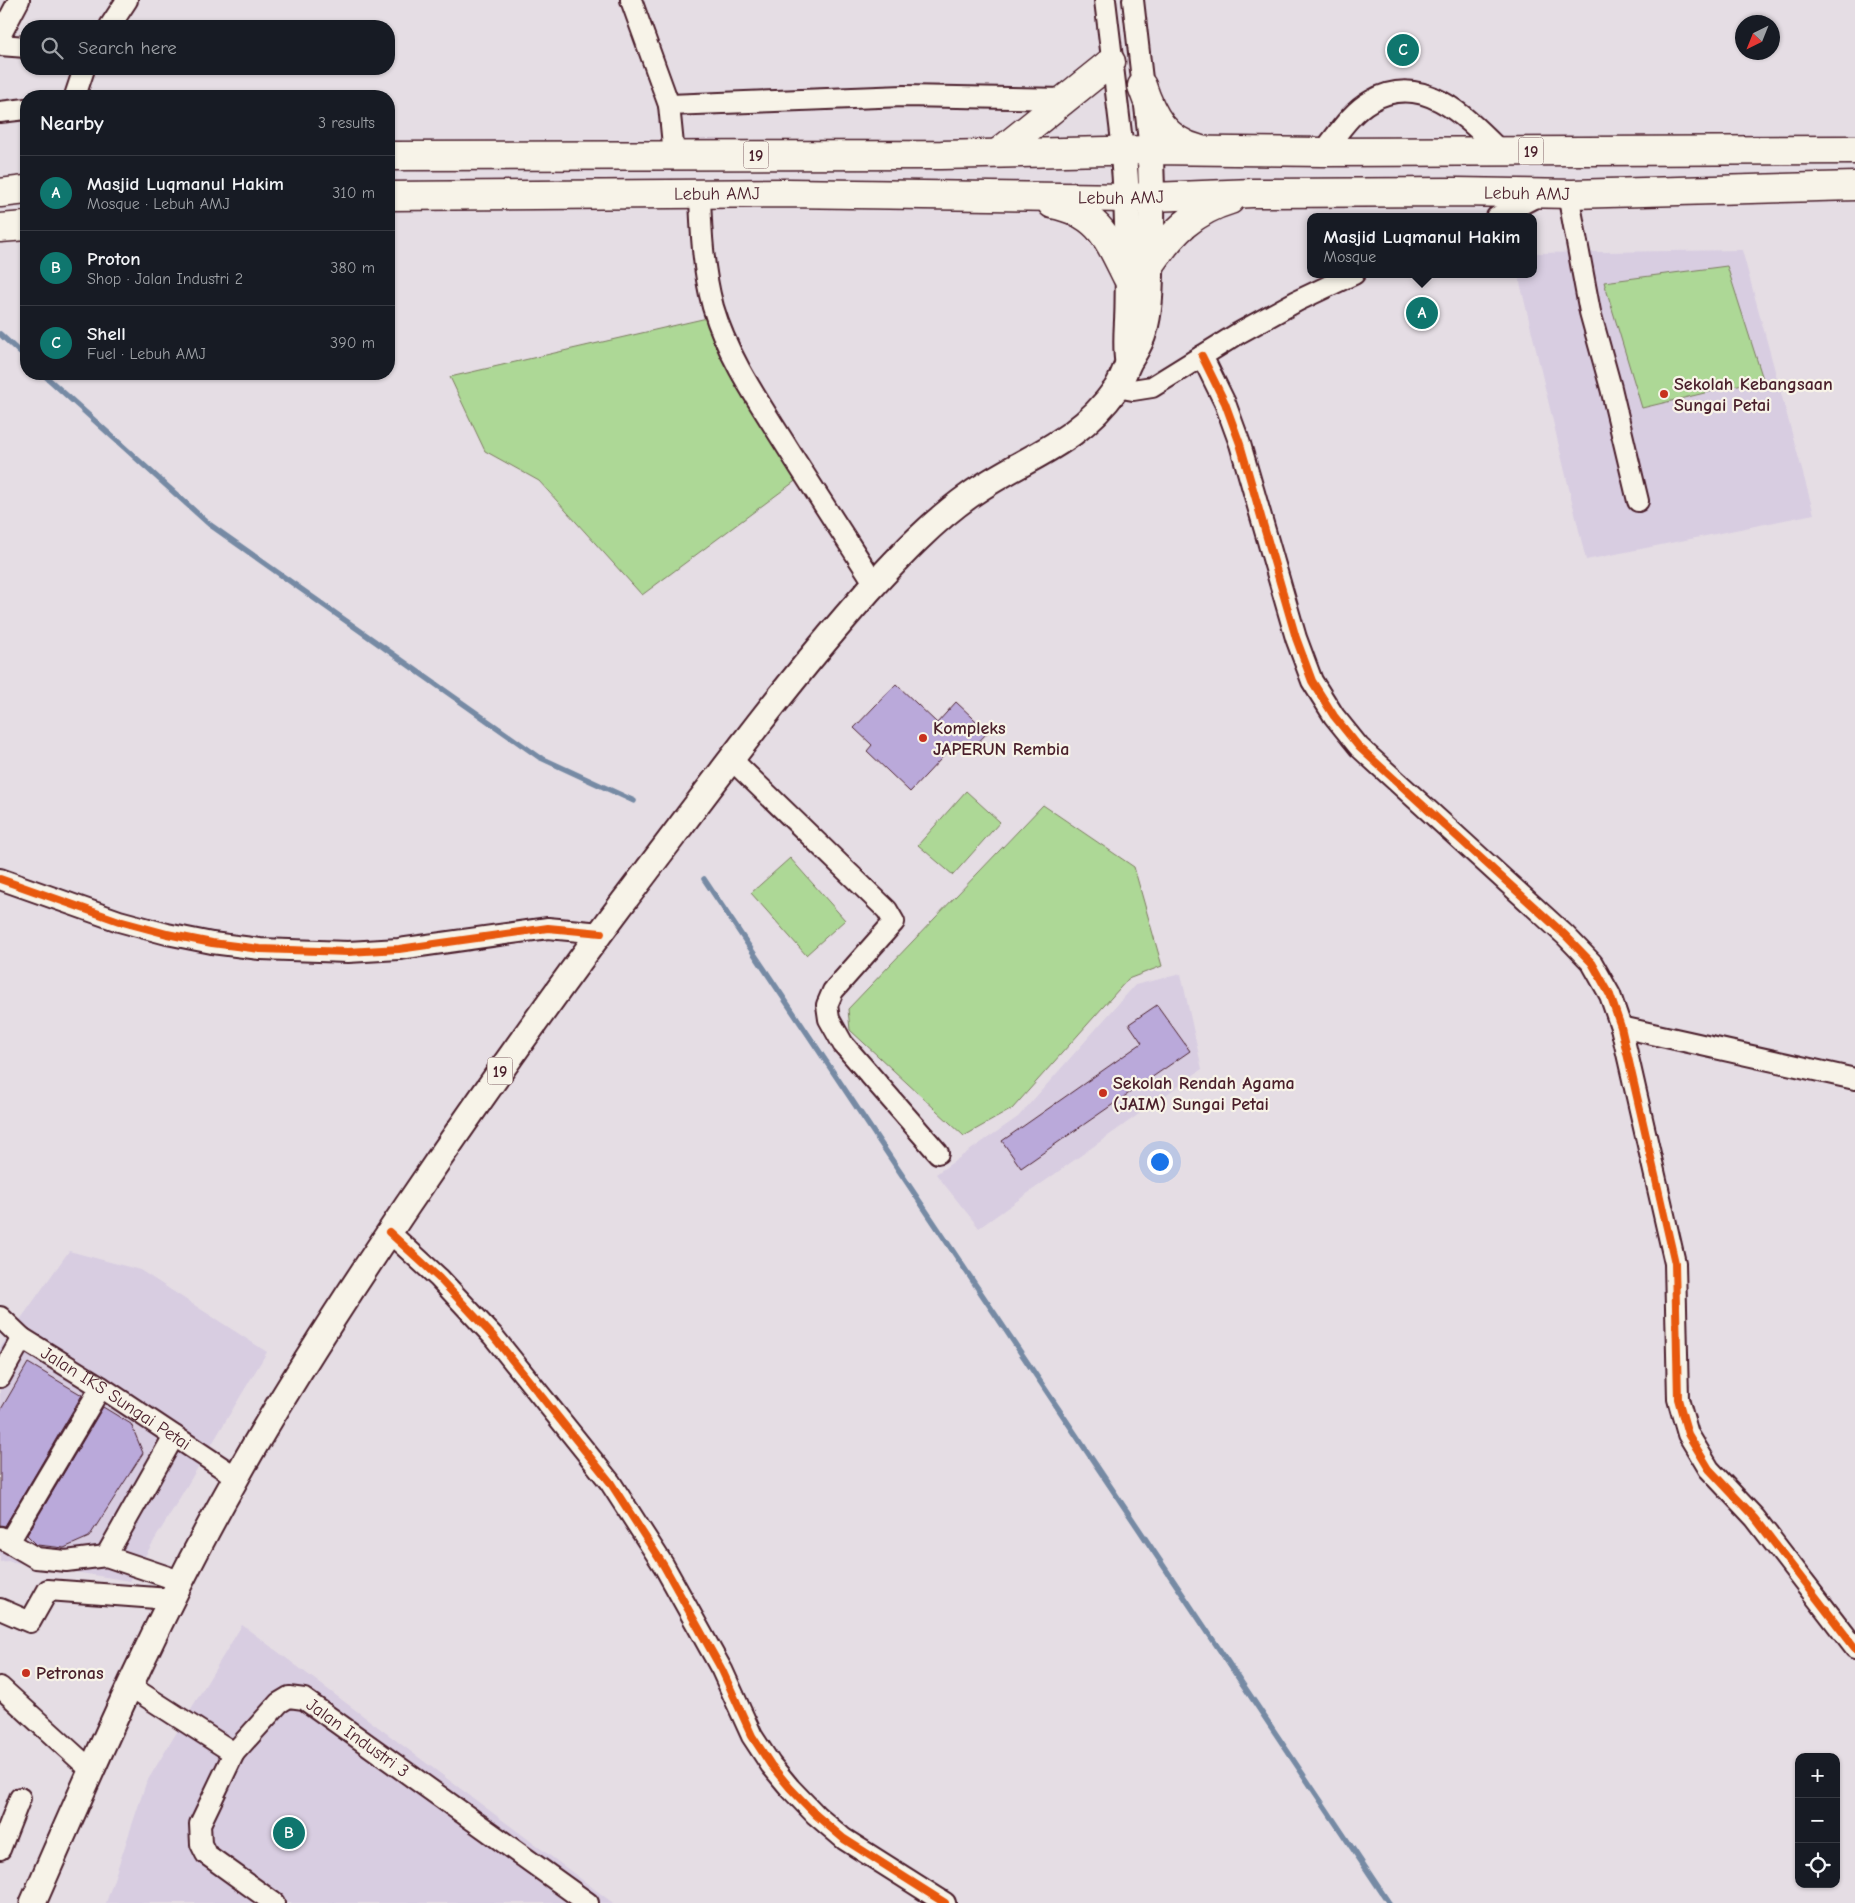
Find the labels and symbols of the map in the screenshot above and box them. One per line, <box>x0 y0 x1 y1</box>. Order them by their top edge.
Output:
north arrow <box>1735 15 1780 60</box>
pin: C <box>1387 31 1419 69</box>
road number: 19 <box>1518 138 1544 164</box>
road number: 19 <box>744 142 768 168</box>
street label: Lebuh AMJ <box>1484 182 1570 205</box>
street label: Lebuh AMJ <box>674 183 760 205</box>
street label: Lebuh AMJ <box>1078 187 1164 209</box>
pin: A <box>1406 294 1438 332</box>
place label: Sekolah Kebangsaan Sungai Petai <box>1674 374 1833 416</box>
marker: Sekolah Kebangsaan Sungai Petai <box>1658 388 1670 400</box>
place label: Kompleks JAPERUN Rembia <box>933 718 1069 760</box>
marker: Kompleks JAPERUN Rembia <box>917 732 929 744</box>
road number: 19 <box>488 1058 512 1084</box>
place label: Sekolah Rendah Agama (JAIM) Sungai Petai <box>1113 1073 1295 1115</box>
marker: Sekolah Rendah Agama (JAIM) Sungai Petai <box>1097 1087 1109 1099</box>
your location <box>1147 1149 1173 1175</box>
street label: Jalan IKS Sungai Petai <box>37 1342 195 1455</box>
place label: Petronas <box>36 1663 104 1684</box>
marker: Petronas <box>20 1667 32 1679</box>
street label: Jalan Industri 3 <box>302 1694 413 1782</box>
pin: B <box>273 1814 305 1852</box>

